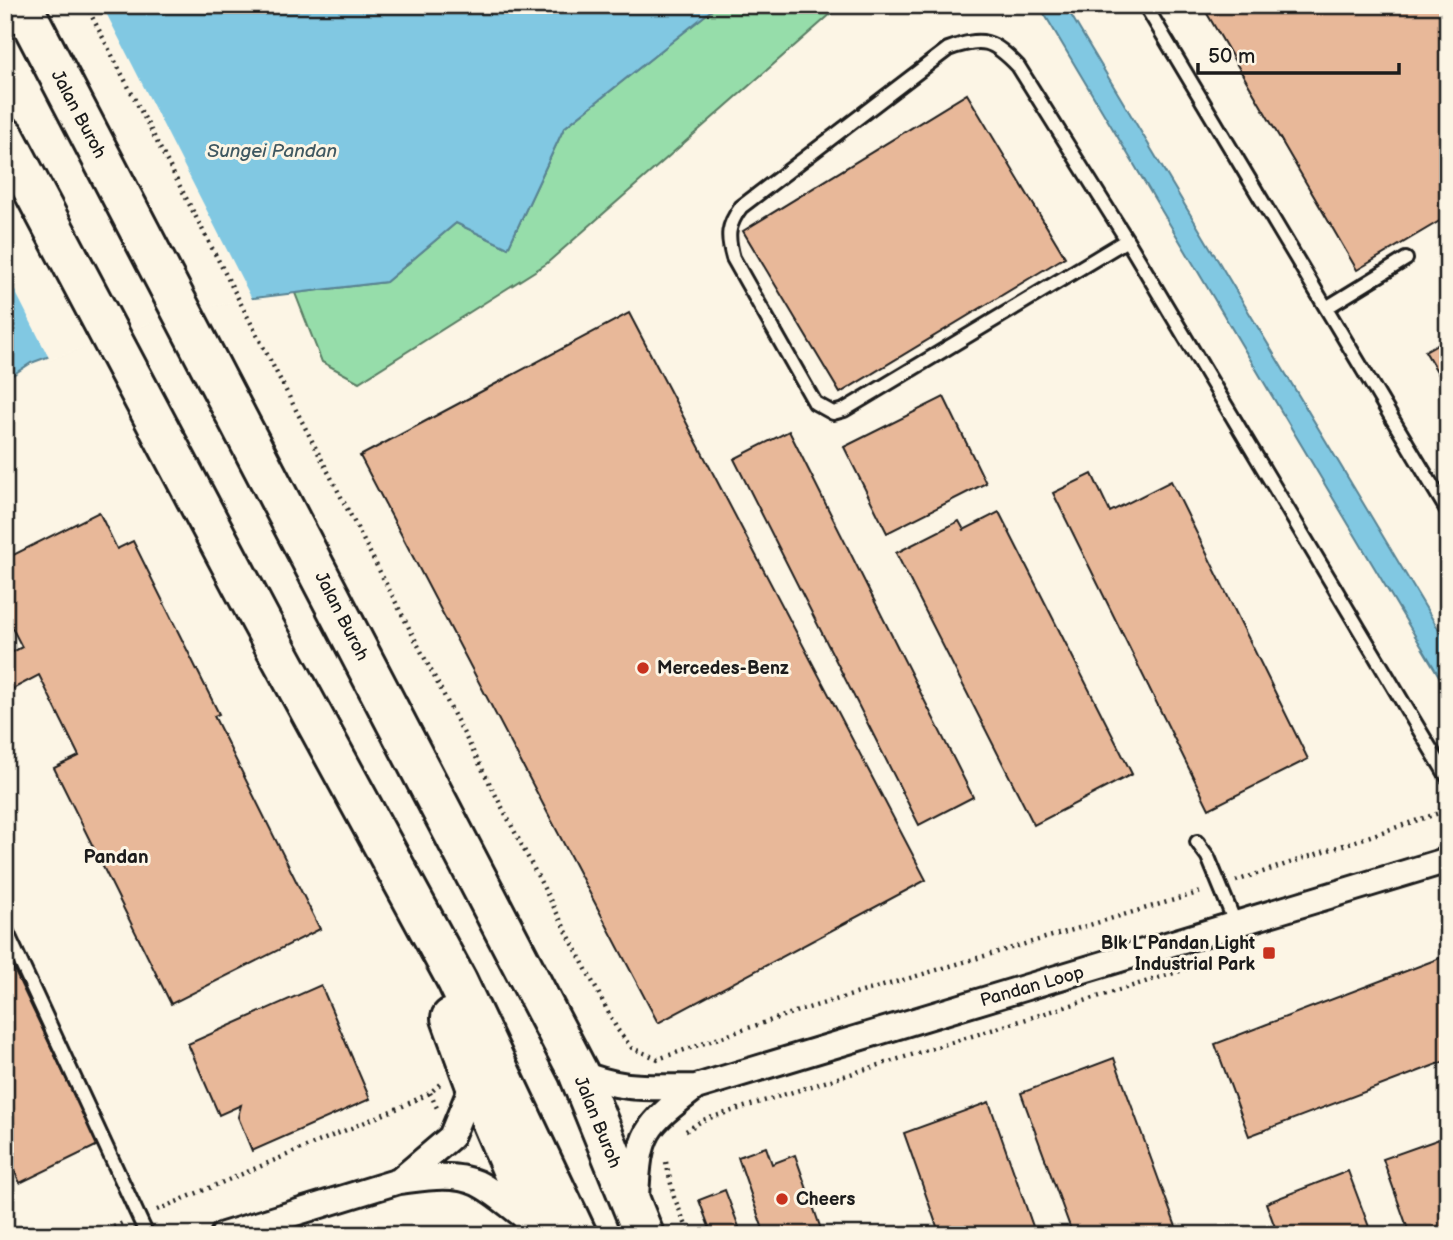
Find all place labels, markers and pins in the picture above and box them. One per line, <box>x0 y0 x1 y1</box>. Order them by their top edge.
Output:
place label: Mercedes-Benz <box>657 658 789 679</box>
marker: Mercedes-Benz <box>635 660 651 676</box>
place label: Blk L Pandan Light Industrial Park <box>1101 933 1256 975</box>
marker: Blk L Pandan Light Industrial Park <box>1261 945 1277 961</box>
place label: Cheers <box>796 1189 855 1210</box>
marker: Cheers <box>774 1191 790 1207</box>

